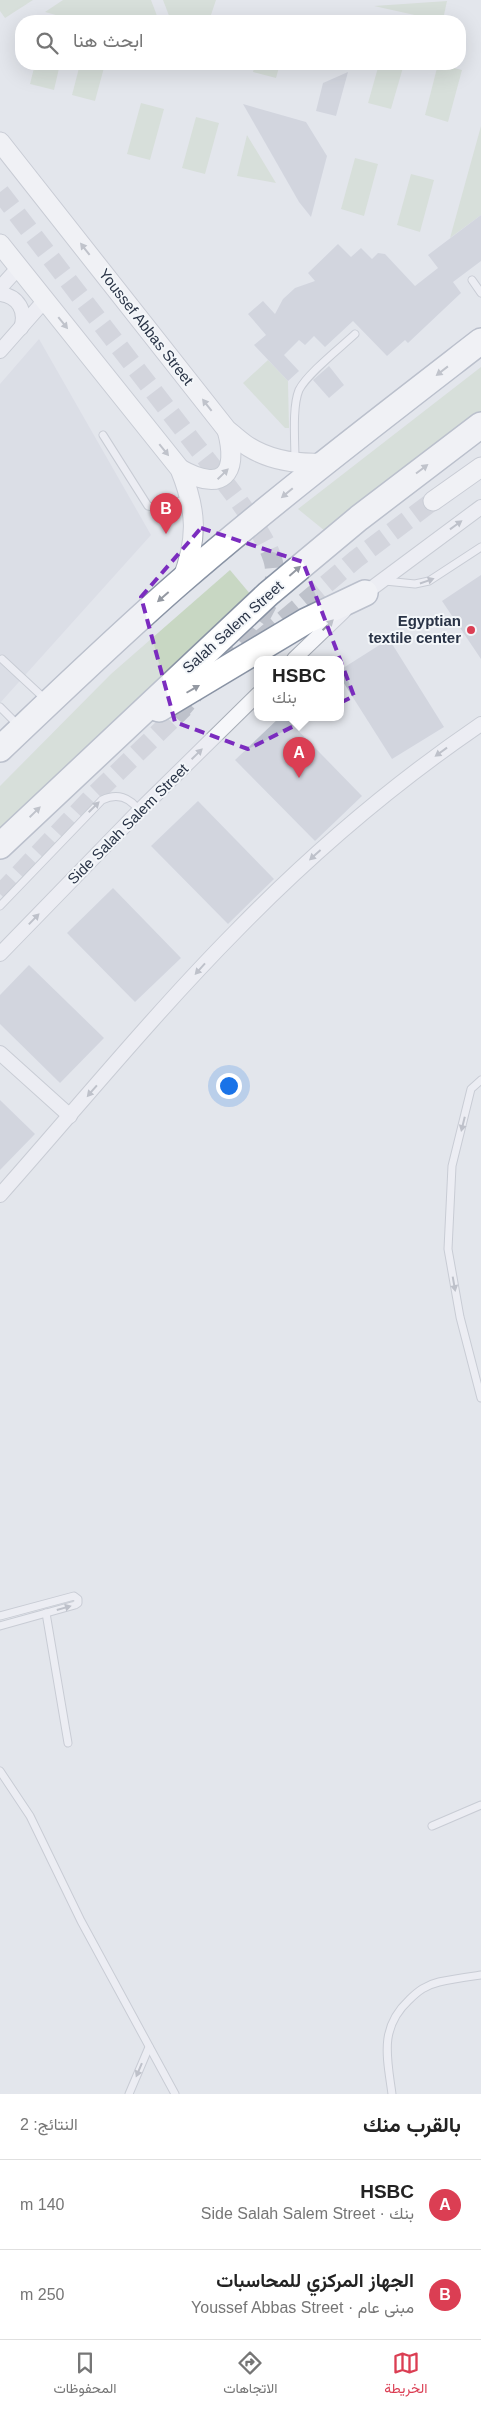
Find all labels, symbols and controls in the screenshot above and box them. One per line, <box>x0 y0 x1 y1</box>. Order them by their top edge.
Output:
search box <box>15 15 466 70</box>
icon: search <box>33 29 61 57</box>
text: ابحث هنا <box>73 30 143 51</box>
one-way arrow <box>79 243 90 256</box>
street label: Youssef Abbas Street <box>96 265 198 389</box>
one-way arrow <box>58 316 69 329</box>
one-way arrow <box>435 366 449 376</box>
one-way arrow <box>201 398 212 411</box>
one-way arrow <box>159 443 170 456</box>
one-way arrow <box>415 464 429 474</box>
one-way arrow <box>217 468 229 480</box>
one-way arrow <box>281 487 294 498</box>
pin: B <box>150 493 182 534</box>
one-way arrow <box>449 520 463 530</box>
one-way arrow <box>289 566 301 577</box>
one-way arrow <box>420 576 435 584</box>
street label: Salah Salem Street <box>179 577 287 676</box>
one-way arrow <box>156 592 169 603</box>
place label: Egyptian textile center <box>368 612 461 646</box>
one-way arrow <box>322 619 334 631</box>
marker: Egyptian textile center <box>465 624 477 636</box>
popup <box>254 656 344 721</box>
text: HSBC <box>272 665 326 686</box>
one-way arrow <box>185 685 200 693</box>
text: بنك <box>272 689 297 706</box>
pin: A <box>283 737 315 778</box>
one-way arrow <box>434 747 448 757</box>
one-way arrow <box>191 748 203 760</box>
street label: Side Salah Salem Street <box>64 759 192 887</box>
one-way arrow <box>88 801 100 813</box>
one-way arrow <box>28 806 40 818</box>
one-way arrow <box>310 849 322 861</box>
one-way arrow <box>28 914 40 926</box>
one-way arrow <box>194 963 206 975</box>
your location <box>216 1073 242 1099</box>
one-way arrow <box>87 1084 98 1097</box>
one-way arrow <box>459 1116 467 1131</box>
one-way arrow <box>451 1276 459 1292</box>
one-way arrow <box>56 1604 71 1612</box>
one-way arrow <box>134 2063 142 2077</box>
text: بالقرب منك <box>363 2113 461 2136</box>
text: النتائج: 2 <box>20 2116 78 2133</box>
text: HSBC <box>360 2181 414 2202</box>
text: 140 m <box>20 2196 64 2213</box>
text: A <box>439 2196 451 2213</box>
text: بنك · Side Salah Salem Street <box>201 2205 414 2222</box>
text: الجهاز المركزي للمحاسبات <box>216 2270 414 2291</box>
text: 250 m <box>20 2286 64 2303</box>
text: B <box>439 2286 451 2303</box>
text: مبنى عام · Youssef Abbas Street <box>191 2299 414 2316</box>
tab: المحفوظات <box>53 2349 116 2401</box>
tab: الاتجاهات <box>223 2349 278 2401</box>
tab: الخريطة <box>384 2349 428 2401</box>

